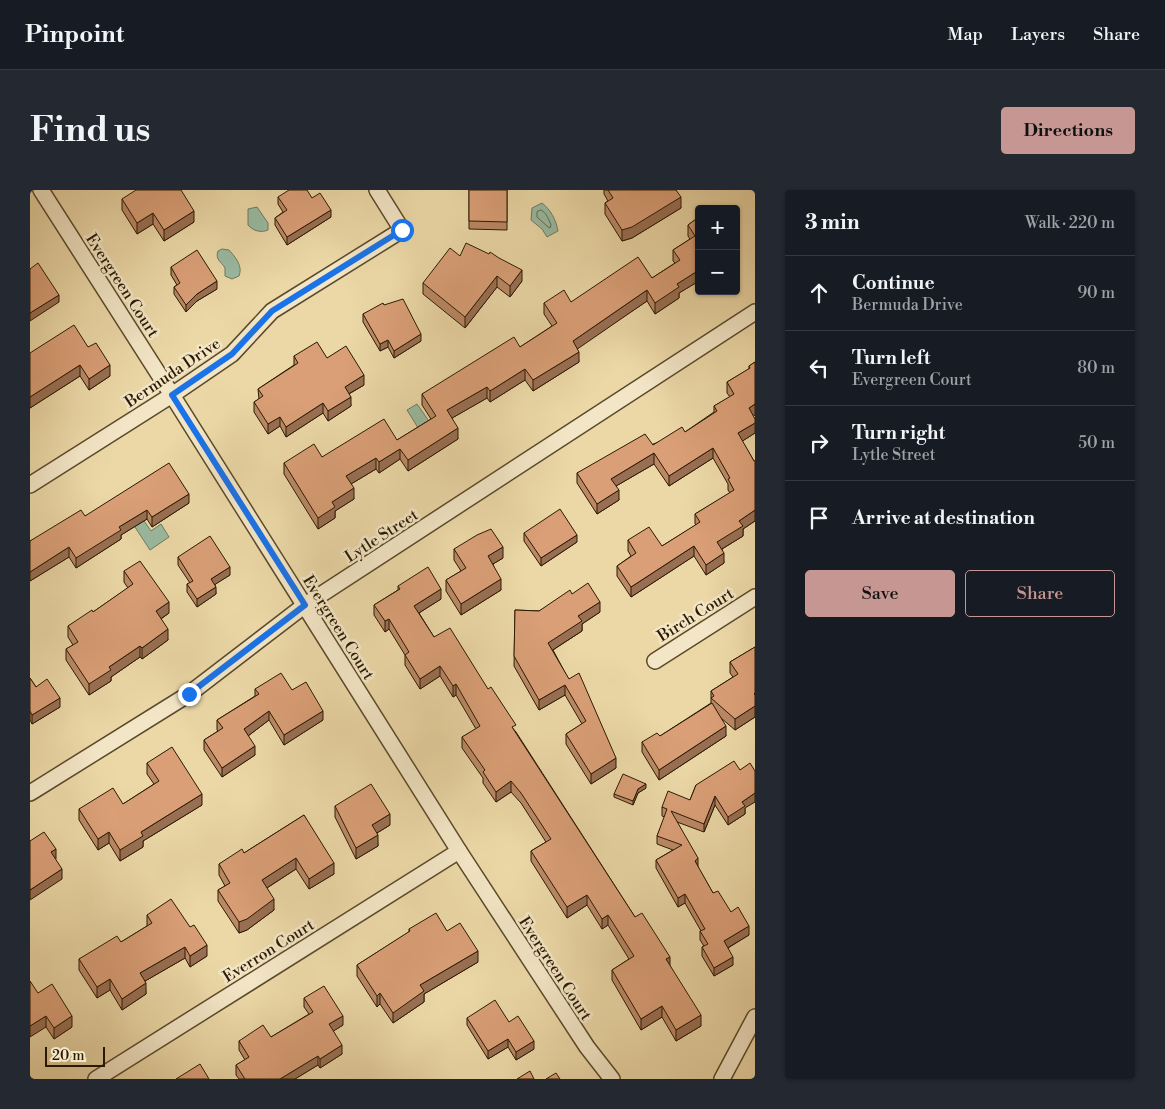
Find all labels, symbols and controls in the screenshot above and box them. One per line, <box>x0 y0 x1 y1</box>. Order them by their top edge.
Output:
text: Pinpoint <box>25 20 124 50</box>
text: Map <box>948 23 983 46</box>
text: Layers <box>1011 23 1065 46</box>
text: Share <box>1093 23 1140 46</box>
button: Directions <box>1001 107 1135 154</box>
text: Find us <box>30 109 150 152</box>
map controls <box>695 205 740 295</box>
button: + <box>695 205 740 250</box>
text: 3 min <box>805 210 860 236</box>
text: Walk · 220 m <box>1025 213 1115 233</box>
route start <box>391 219 414 242</box>
street label: Evergreen Court <box>81 230 163 341</box>
button: − <box>695 250 740 295</box>
text: Continue <box>852 271 935 295</box>
icon: ahead <box>805 279 833 307</box>
text: 90 m <box>1077 283 1115 303</box>
text: Bermuda Drive <box>852 295 963 315</box>
street label: Bermuda Drive <box>120 334 224 413</box>
text: Turn left <box>852 346 931 370</box>
icon: left <box>805 354 833 382</box>
text: 80 m <box>1077 358 1115 378</box>
text: Evergreen Court <box>852 370 972 390</box>
text: Turn right <box>852 421 945 445</box>
icon: right <box>805 429 833 457</box>
text: 50 m <box>1078 433 1115 453</box>
text: Lytle Street <box>852 445 935 465</box>
icon: arrive <box>805 504 833 532</box>
street label: Lytle Street <box>341 505 422 567</box>
text: Arrive at destination <box>852 506 1035 530</box>
button: Save <box>805 570 955 617</box>
button: Share <box>965 570 1115 617</box>
street label: Evergreen Court <box>298 571 379 684</box>
street label: Birch Court <box>653 583 738 647</box>
route end <box>178 683 201 706</box>
street label: Evergreen Court <box>514 913 596 1024</box>
street label: Everron Court <box>219 915 318 987</box>
scale bar <box>45 1044 105 1067</box>
text: 20 m <box>52 1047 84 1065</box>

